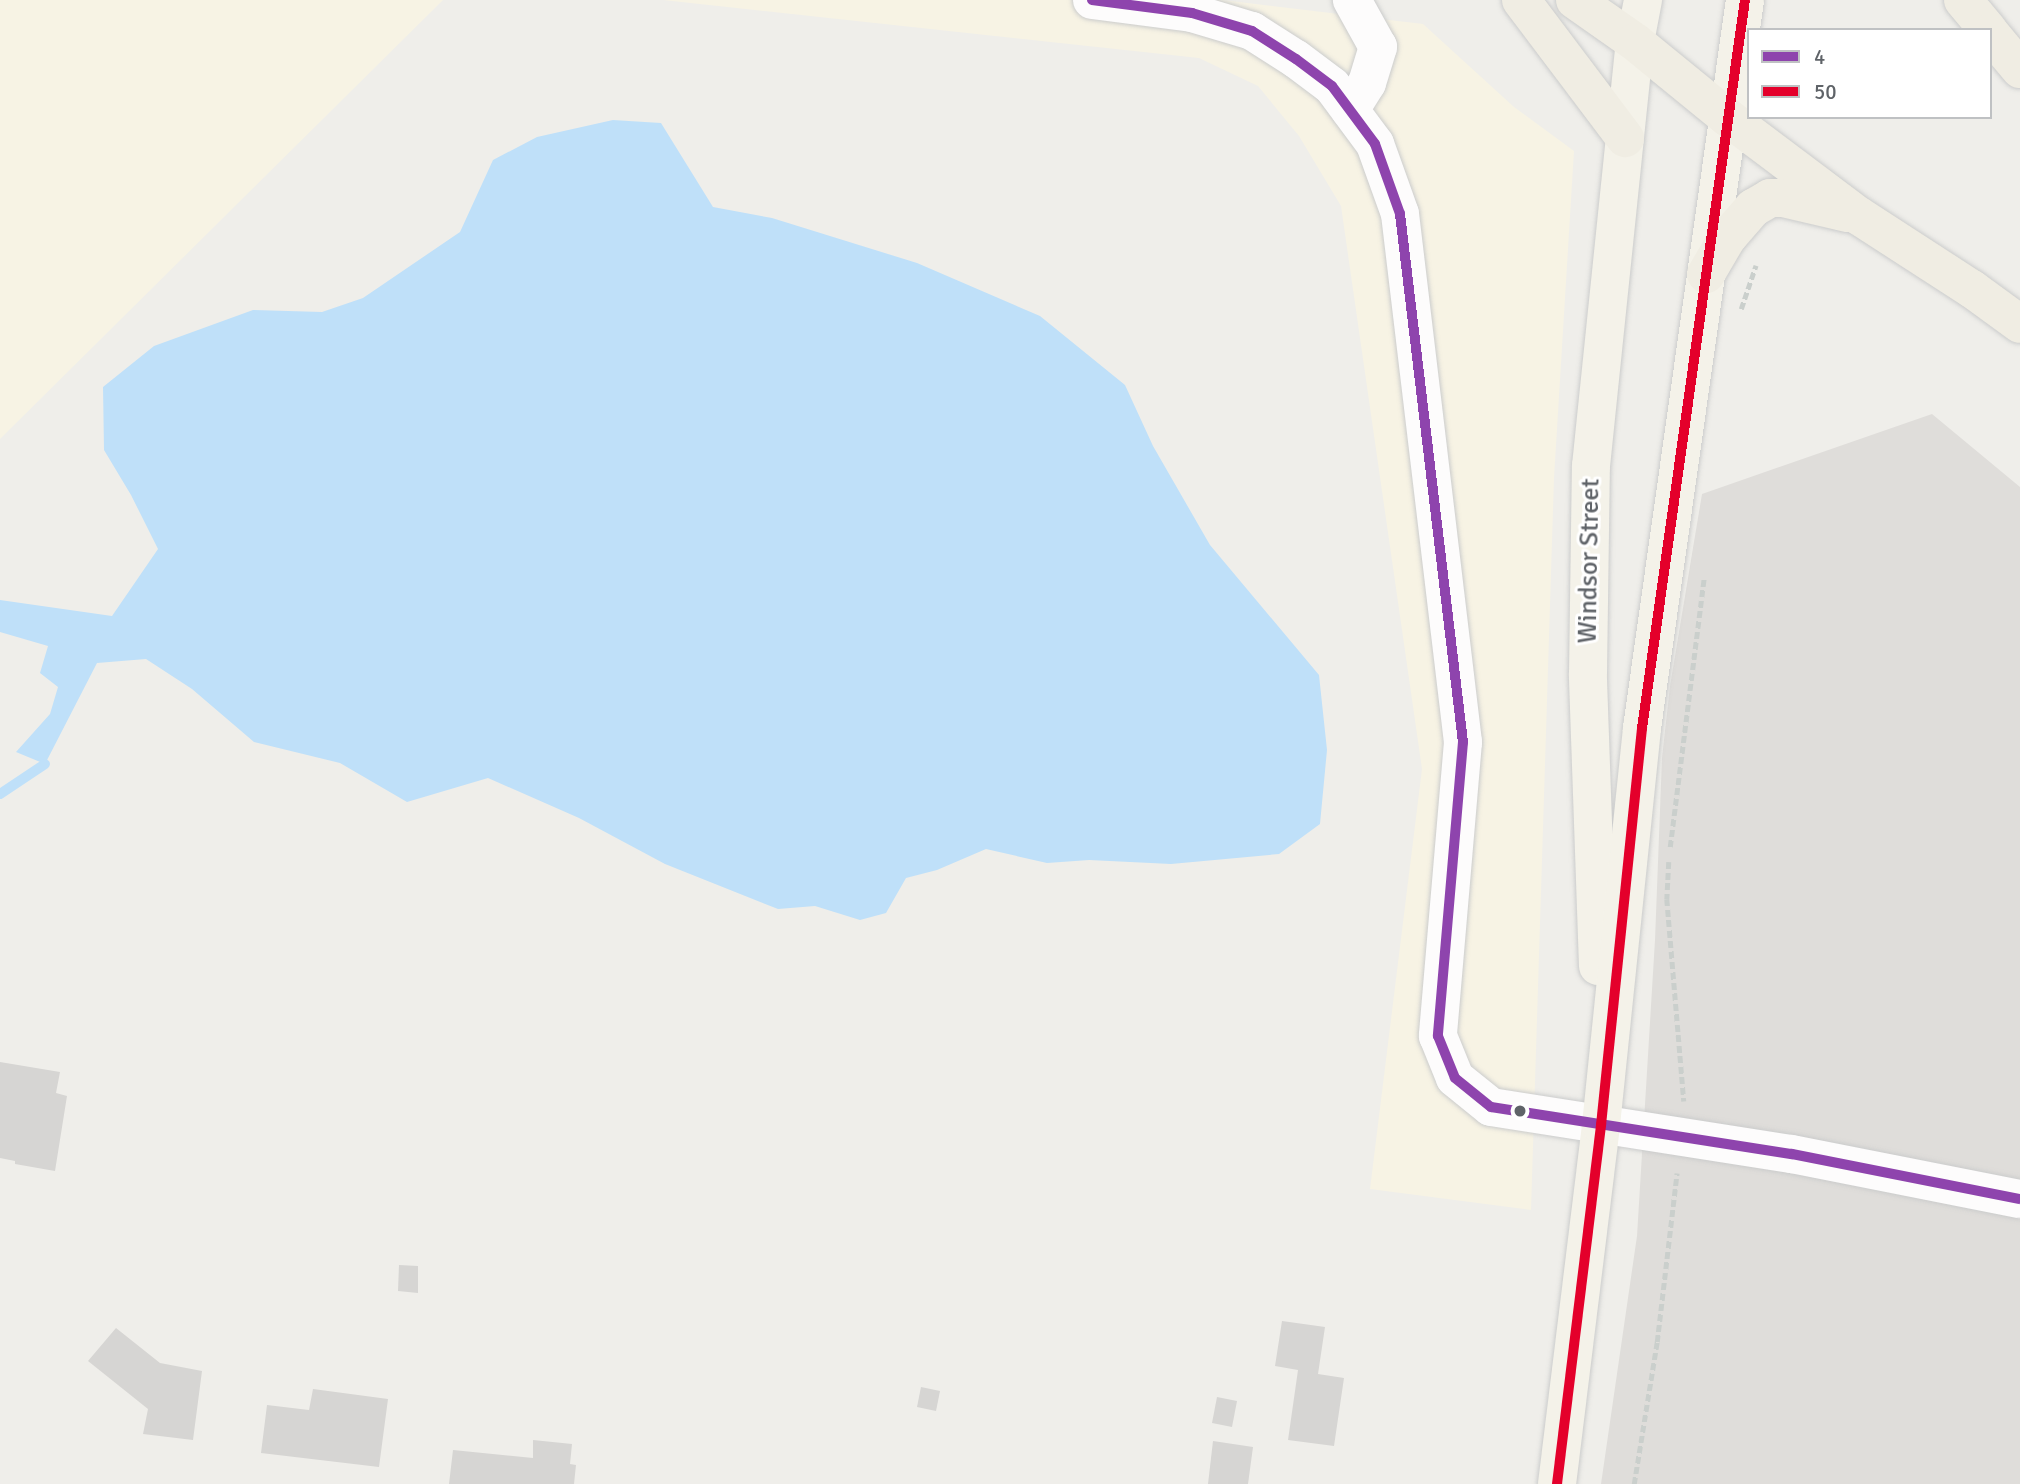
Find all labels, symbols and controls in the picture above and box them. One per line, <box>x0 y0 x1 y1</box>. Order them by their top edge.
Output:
legend <box>1747 28 1992 119</box>
text: 4 <box>1814 44 1825 70</box>
text: 50 <box>1814 79 1837 105</box>
street label: Windsor Street <box>1573 478 1607 644</box>
unlabelled marker <box>1513 1104 1527 1118</box>

